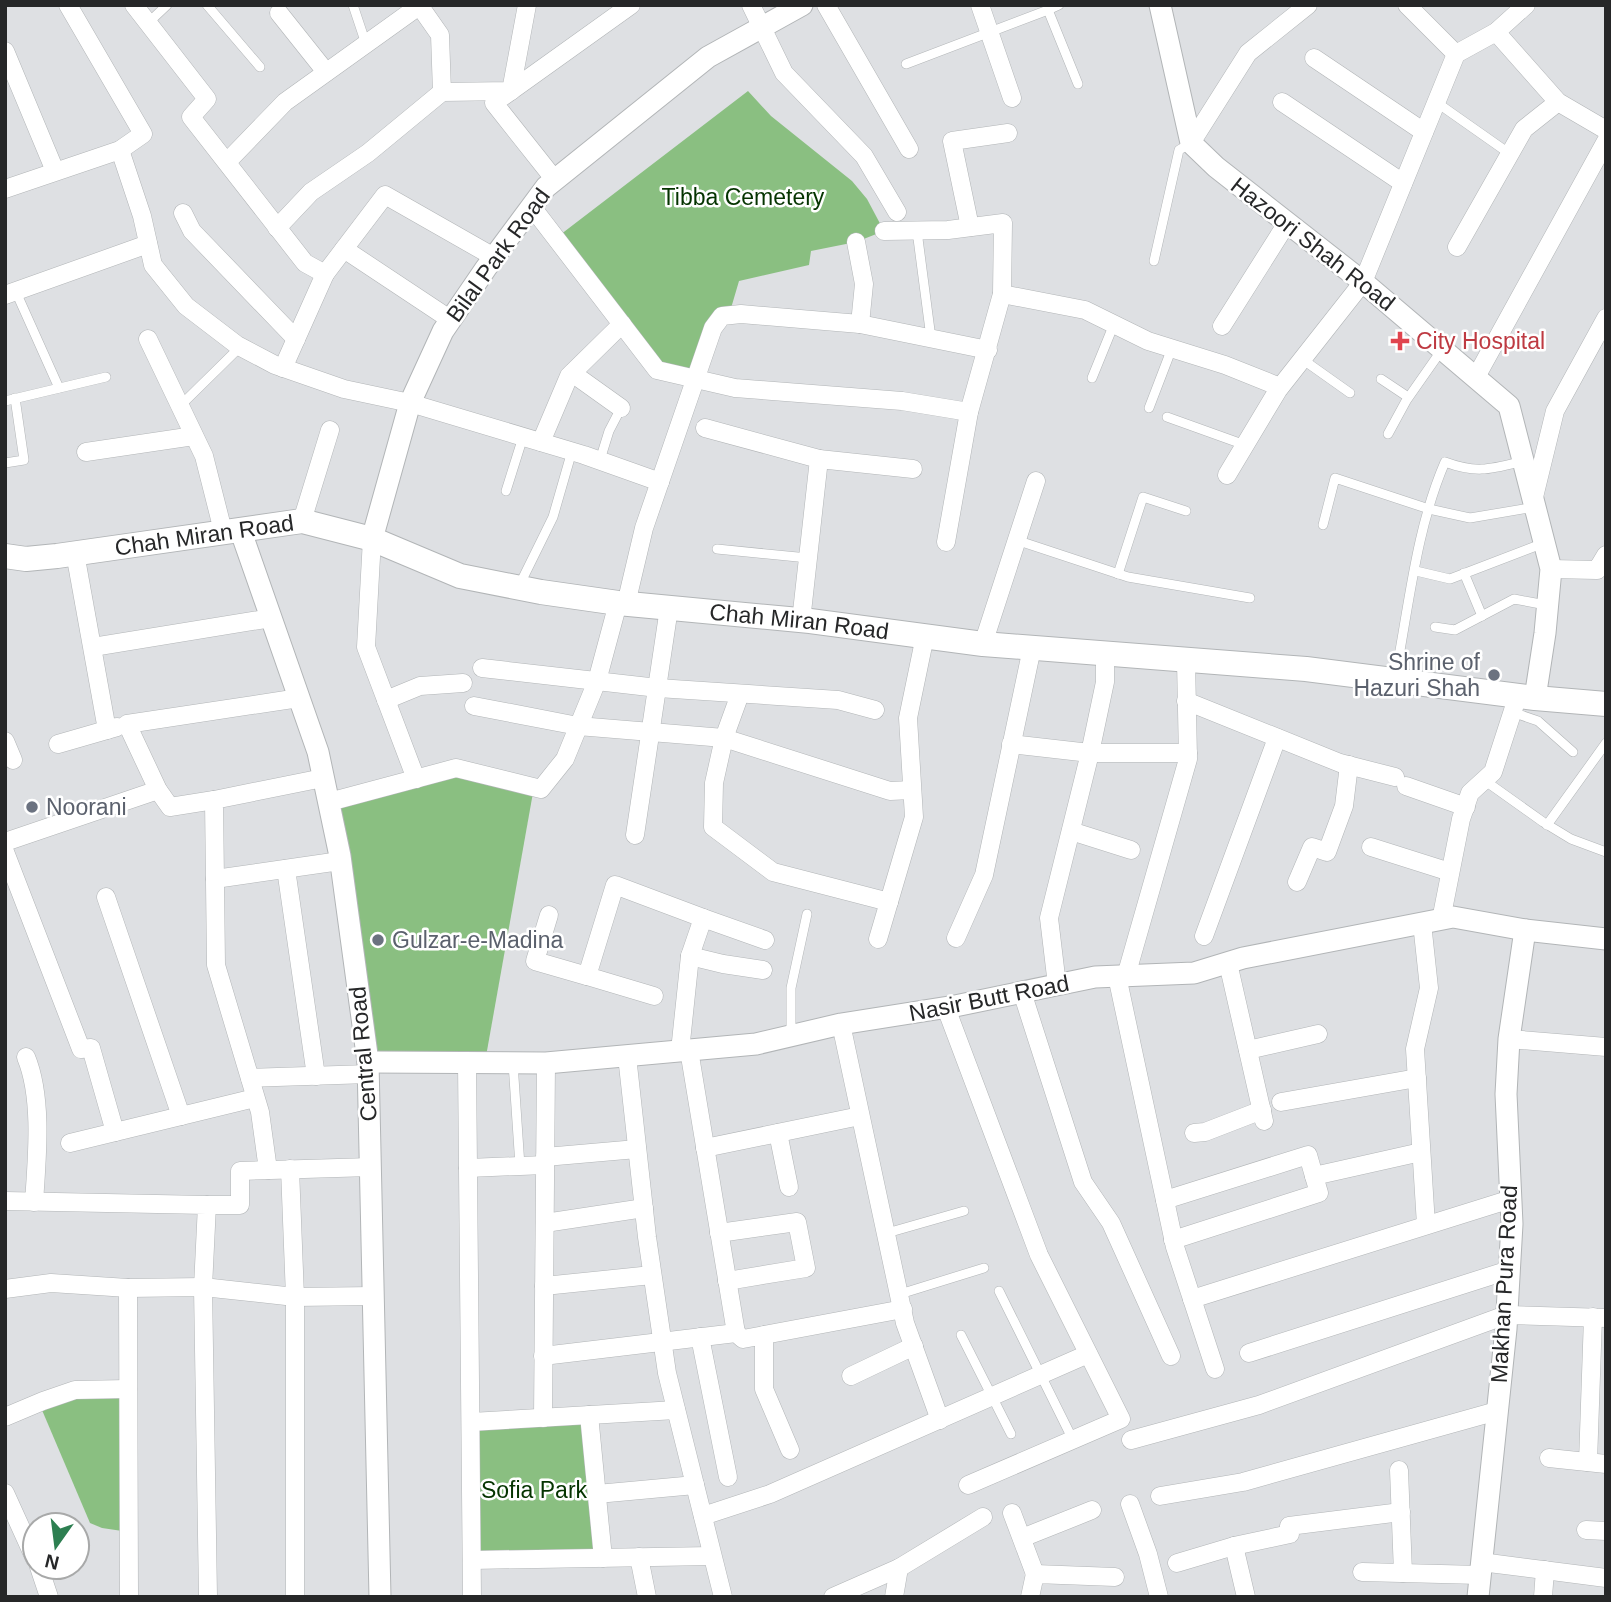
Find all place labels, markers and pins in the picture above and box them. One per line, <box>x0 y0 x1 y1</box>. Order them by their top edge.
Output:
place label: City Hospital <box>1416 328 1545 354</box>
marker: City Hospital <box>1390 331 1410 351</box>
place label: Shrine of Hazuri Shah <box>1353 649 1481 701</box>
marker: Shrine of Hazuri Shah <box>1486 667 1502 683</box>
place label: Noorani <box>46 794 127 820</box>
marker: Noorani <box>24 799 40 815</box>
place label: Gulzar-e-Madina <box>392 927 563 953</box>
marker: Gulzar-e-Madina <box>370 932 386 948</box>

